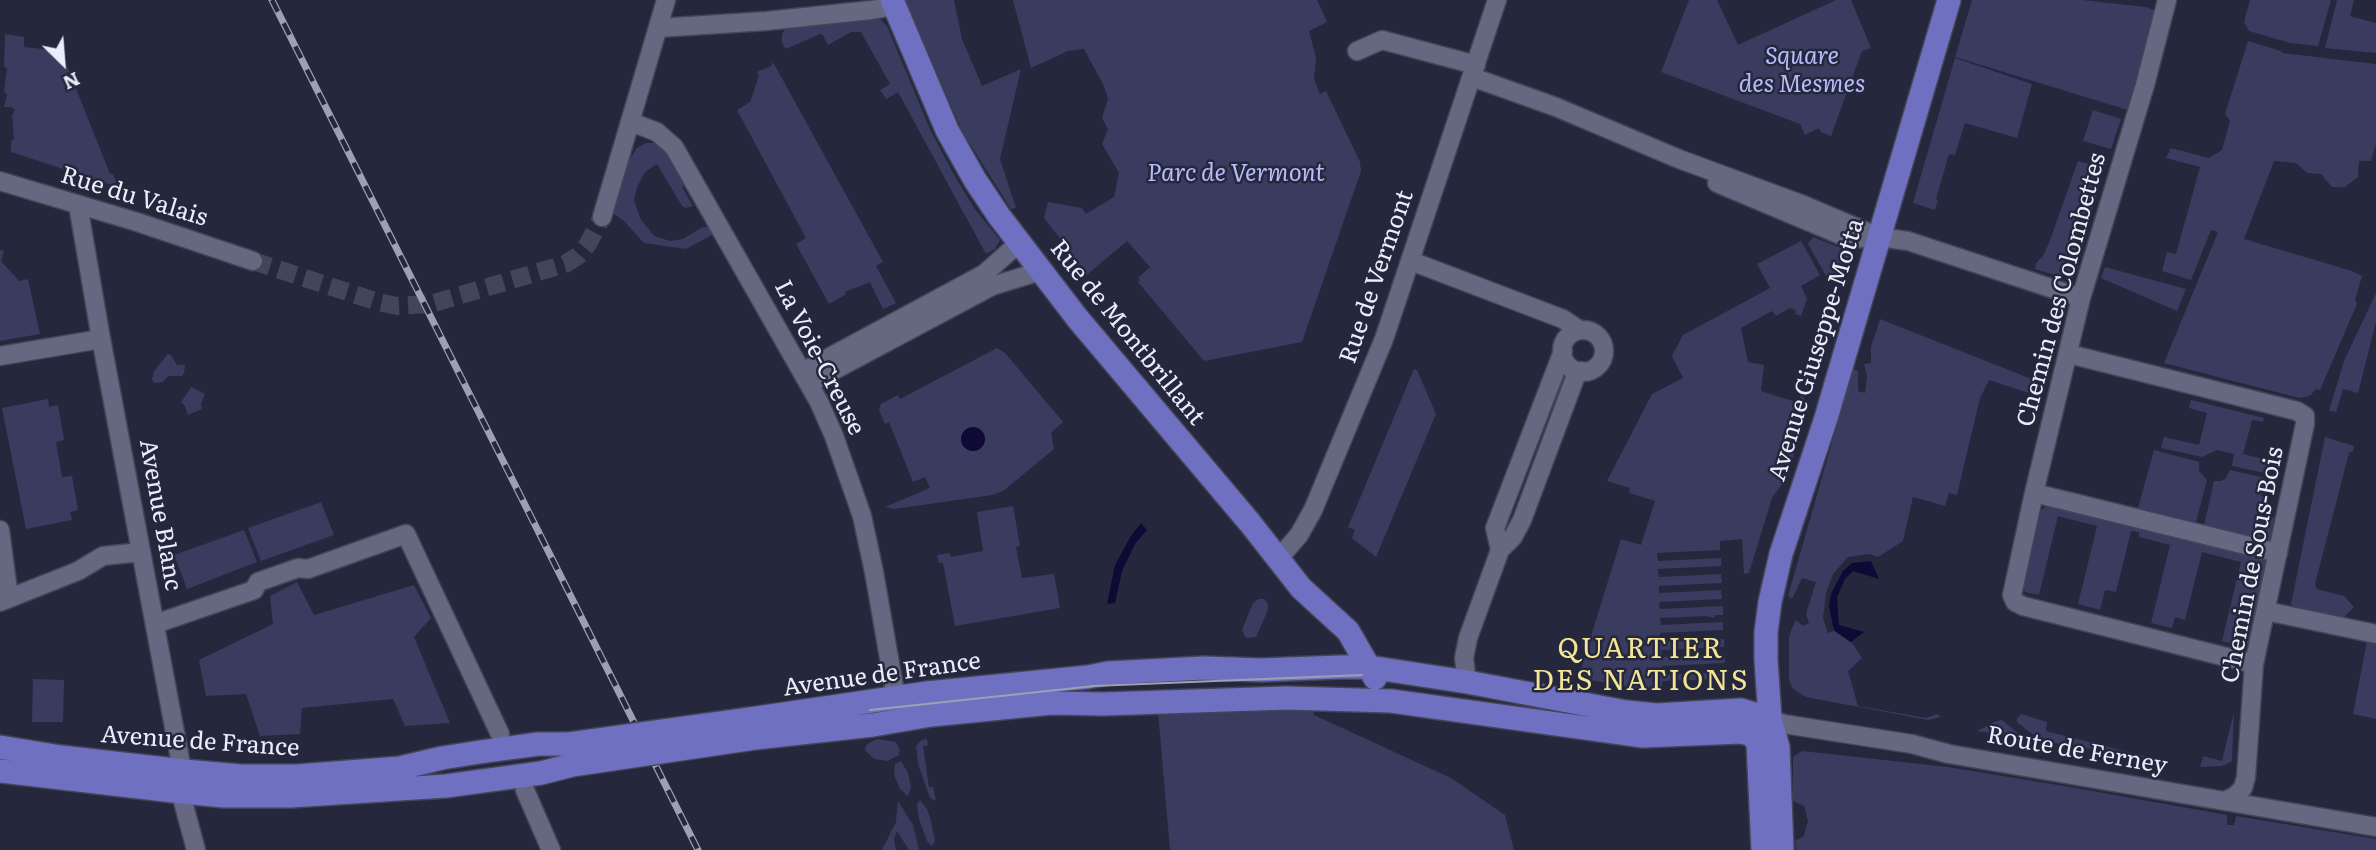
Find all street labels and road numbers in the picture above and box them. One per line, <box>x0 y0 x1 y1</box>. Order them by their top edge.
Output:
street label: Chemin des Colombettes <box>2012 150 2112 430</box>
street label: Rue du Valais <box>57 161 211 233</box>
street label: Rue de Vermont <box>1334 187 1420 367</box>
street label: Avenue Giuseppe-Motta <box>1763 215 1871 485</box>
street label: Rue de Montbrillant <box>1043 235 1211 431</box>
street label: La Voie-Creuse <box>768 276 870 440</box>
street label: Avenue Blanc <box>133 437 187 593</box>
street label: Chemin de Sous-Bois <box>2216 445 2290 685</box>
street label: Avenue de France <box>781 647 983 703</box>
street label: Avenue de France <box>100 721 300 763</box>
street label: Route de Ferney <box>1985 721 2169 781</box>

